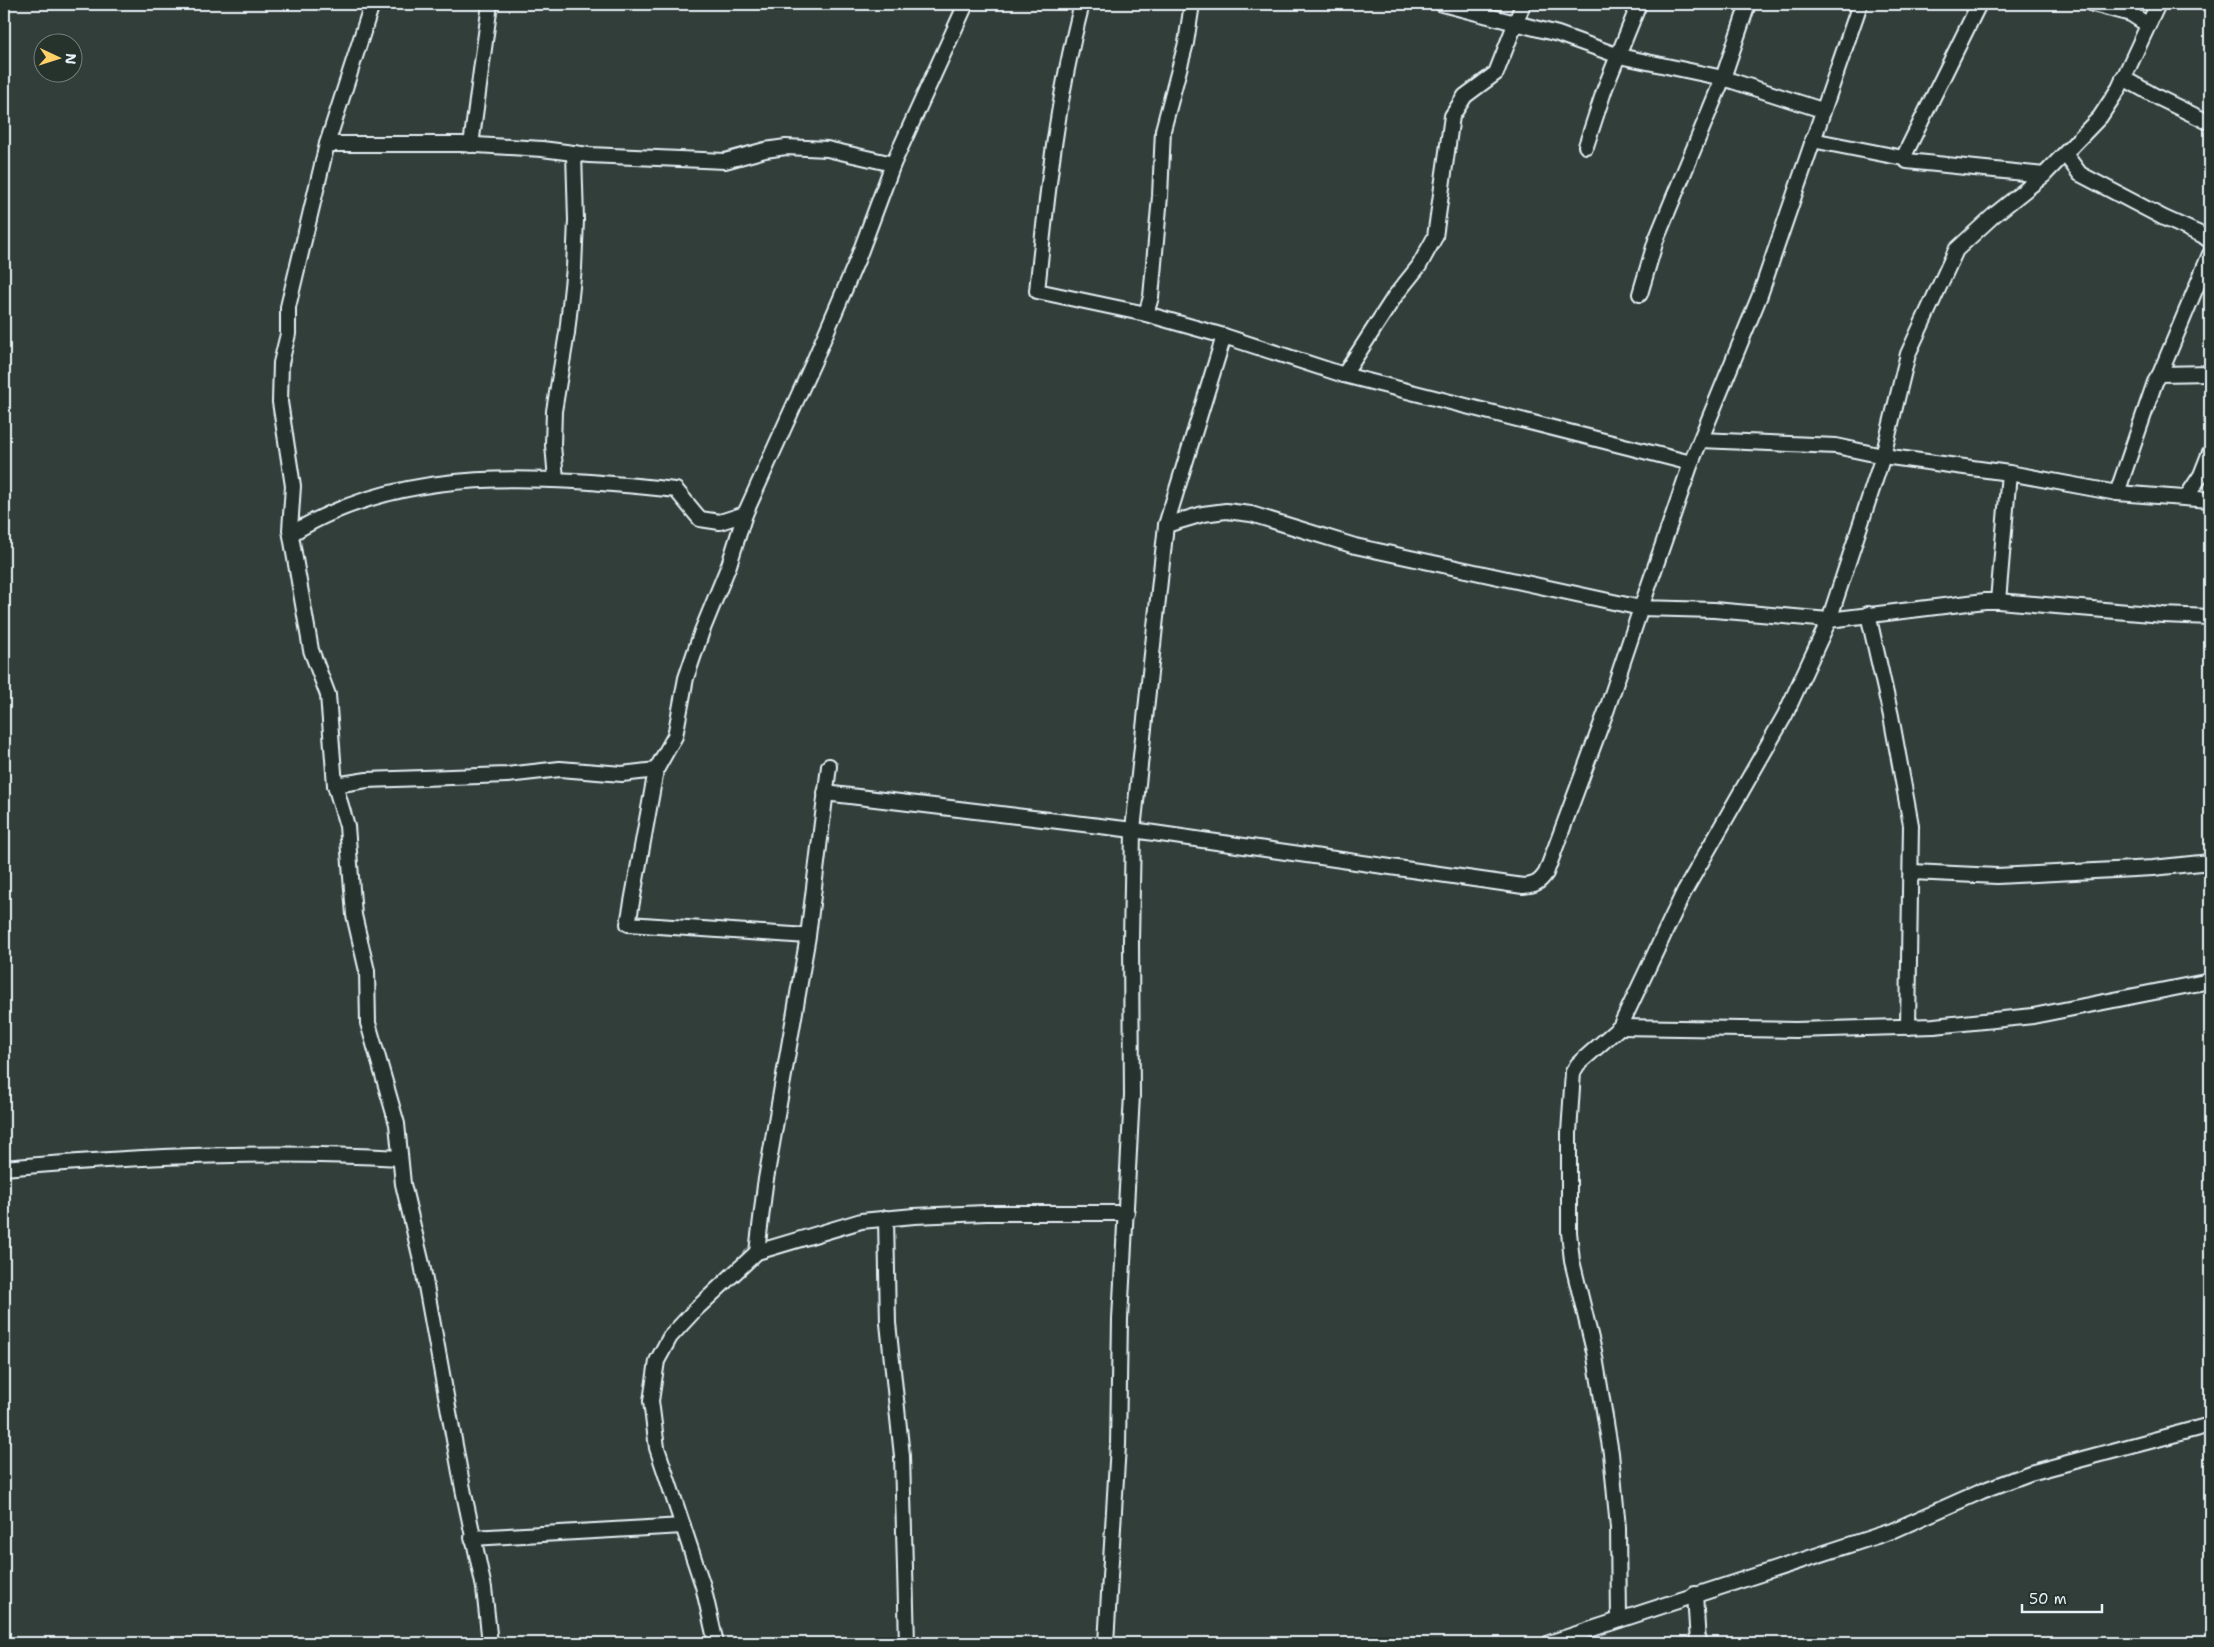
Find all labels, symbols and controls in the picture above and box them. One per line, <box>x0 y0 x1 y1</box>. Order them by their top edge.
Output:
north arrow <box>32 32 82 82</box>
text: N <box>62 53 80 65</box>
scale bar <box>2022 1582 2102 1614</box>
text: 50 m <box>2029 1589 2067 1609</box>

